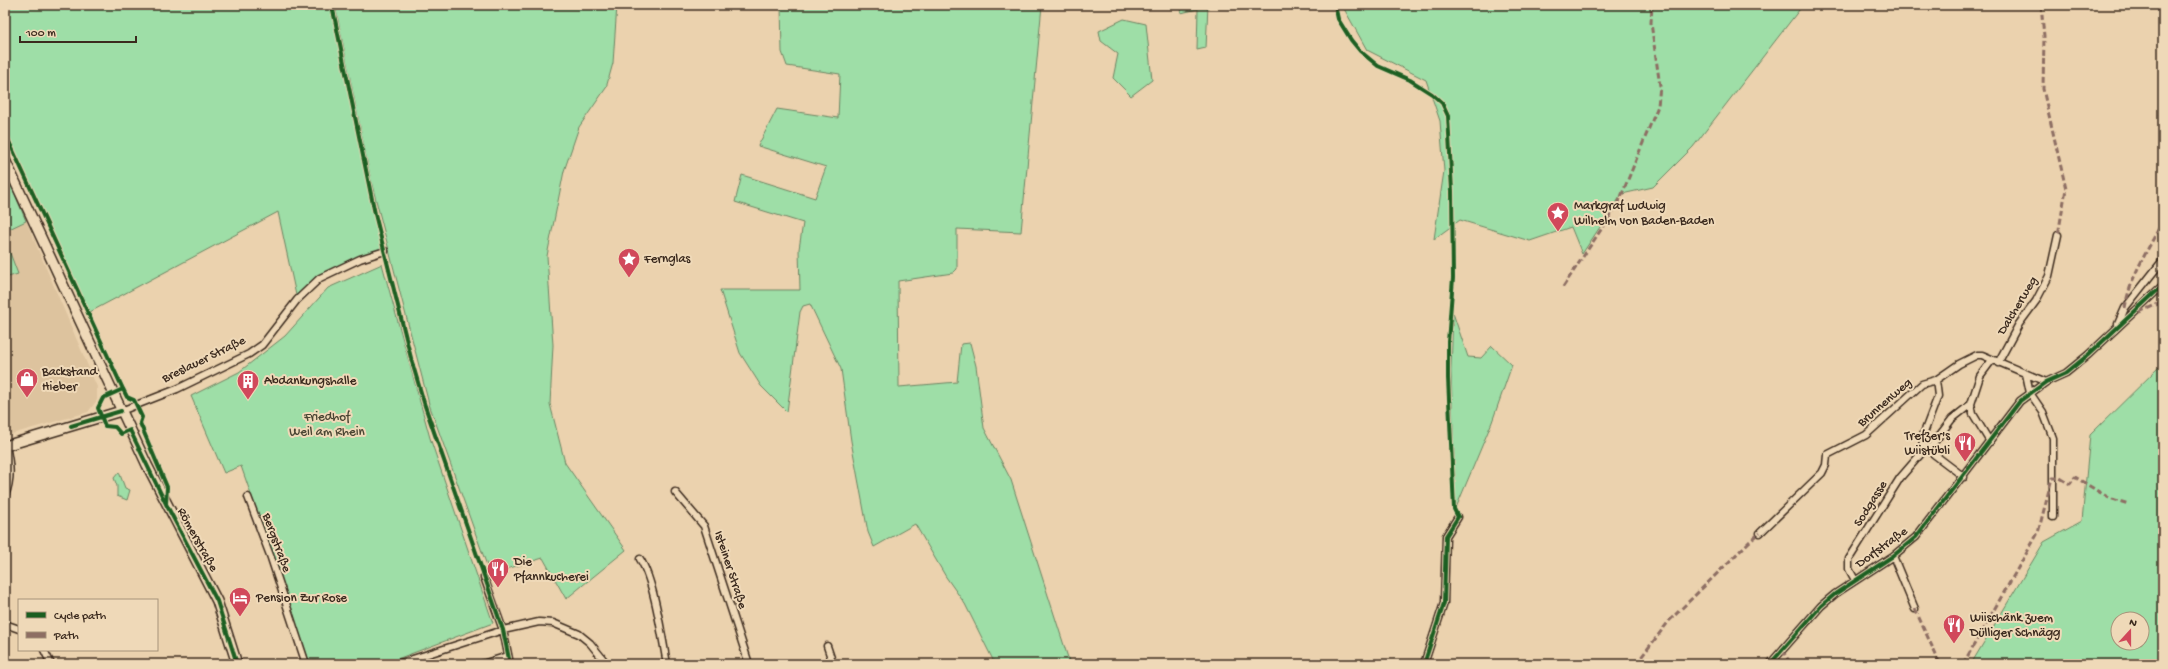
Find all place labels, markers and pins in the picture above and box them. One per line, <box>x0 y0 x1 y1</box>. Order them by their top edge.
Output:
place label: Markgraf Ludwig Wilhelm von Baden-Baden <box>1574 199 1715 229</box>
place icon: Markgraf Ludwig Wilhelm von Baden-Baden <box>1545 200 1571 233</box>
place icon: Fernglas <box>616 246 642 279</box>
place label: Fernglas <box>643 252 692 267</box>
place label: Backstand Hieber <box>41 365 99 395</box>
shop icon: Backstand Hieber <box>14 366 40 399</box>
building icon: Abdankungshalle <box>235 368 261 401</box>
place label: Abdankungshalle <box>264 374 357 389</box>
place label: Trefzer's Wiistübli <box>1904 429 1951 459</box>
restaurant icon: Trefzer's Wiistübli <box>1952 430 1978 463</box>
place label: Die Pfannkucherei <box>513 555 589 585</box>
restaurant icon: Die Pfannkucherei <box>485 556 511 589</box>
hotel icon: Pension Zur Rose <box>227 585 253 618</box>
place label: Pension Zur Rose <box>255 591 347 606</box>
place label: Wiischänk zuem Dülliger Schnägg <box>1969 611 2061 641</box>
restaurant icon: Wiischänk zuem Dülliger Schnägg <box>1941 612 1967 645</box>

